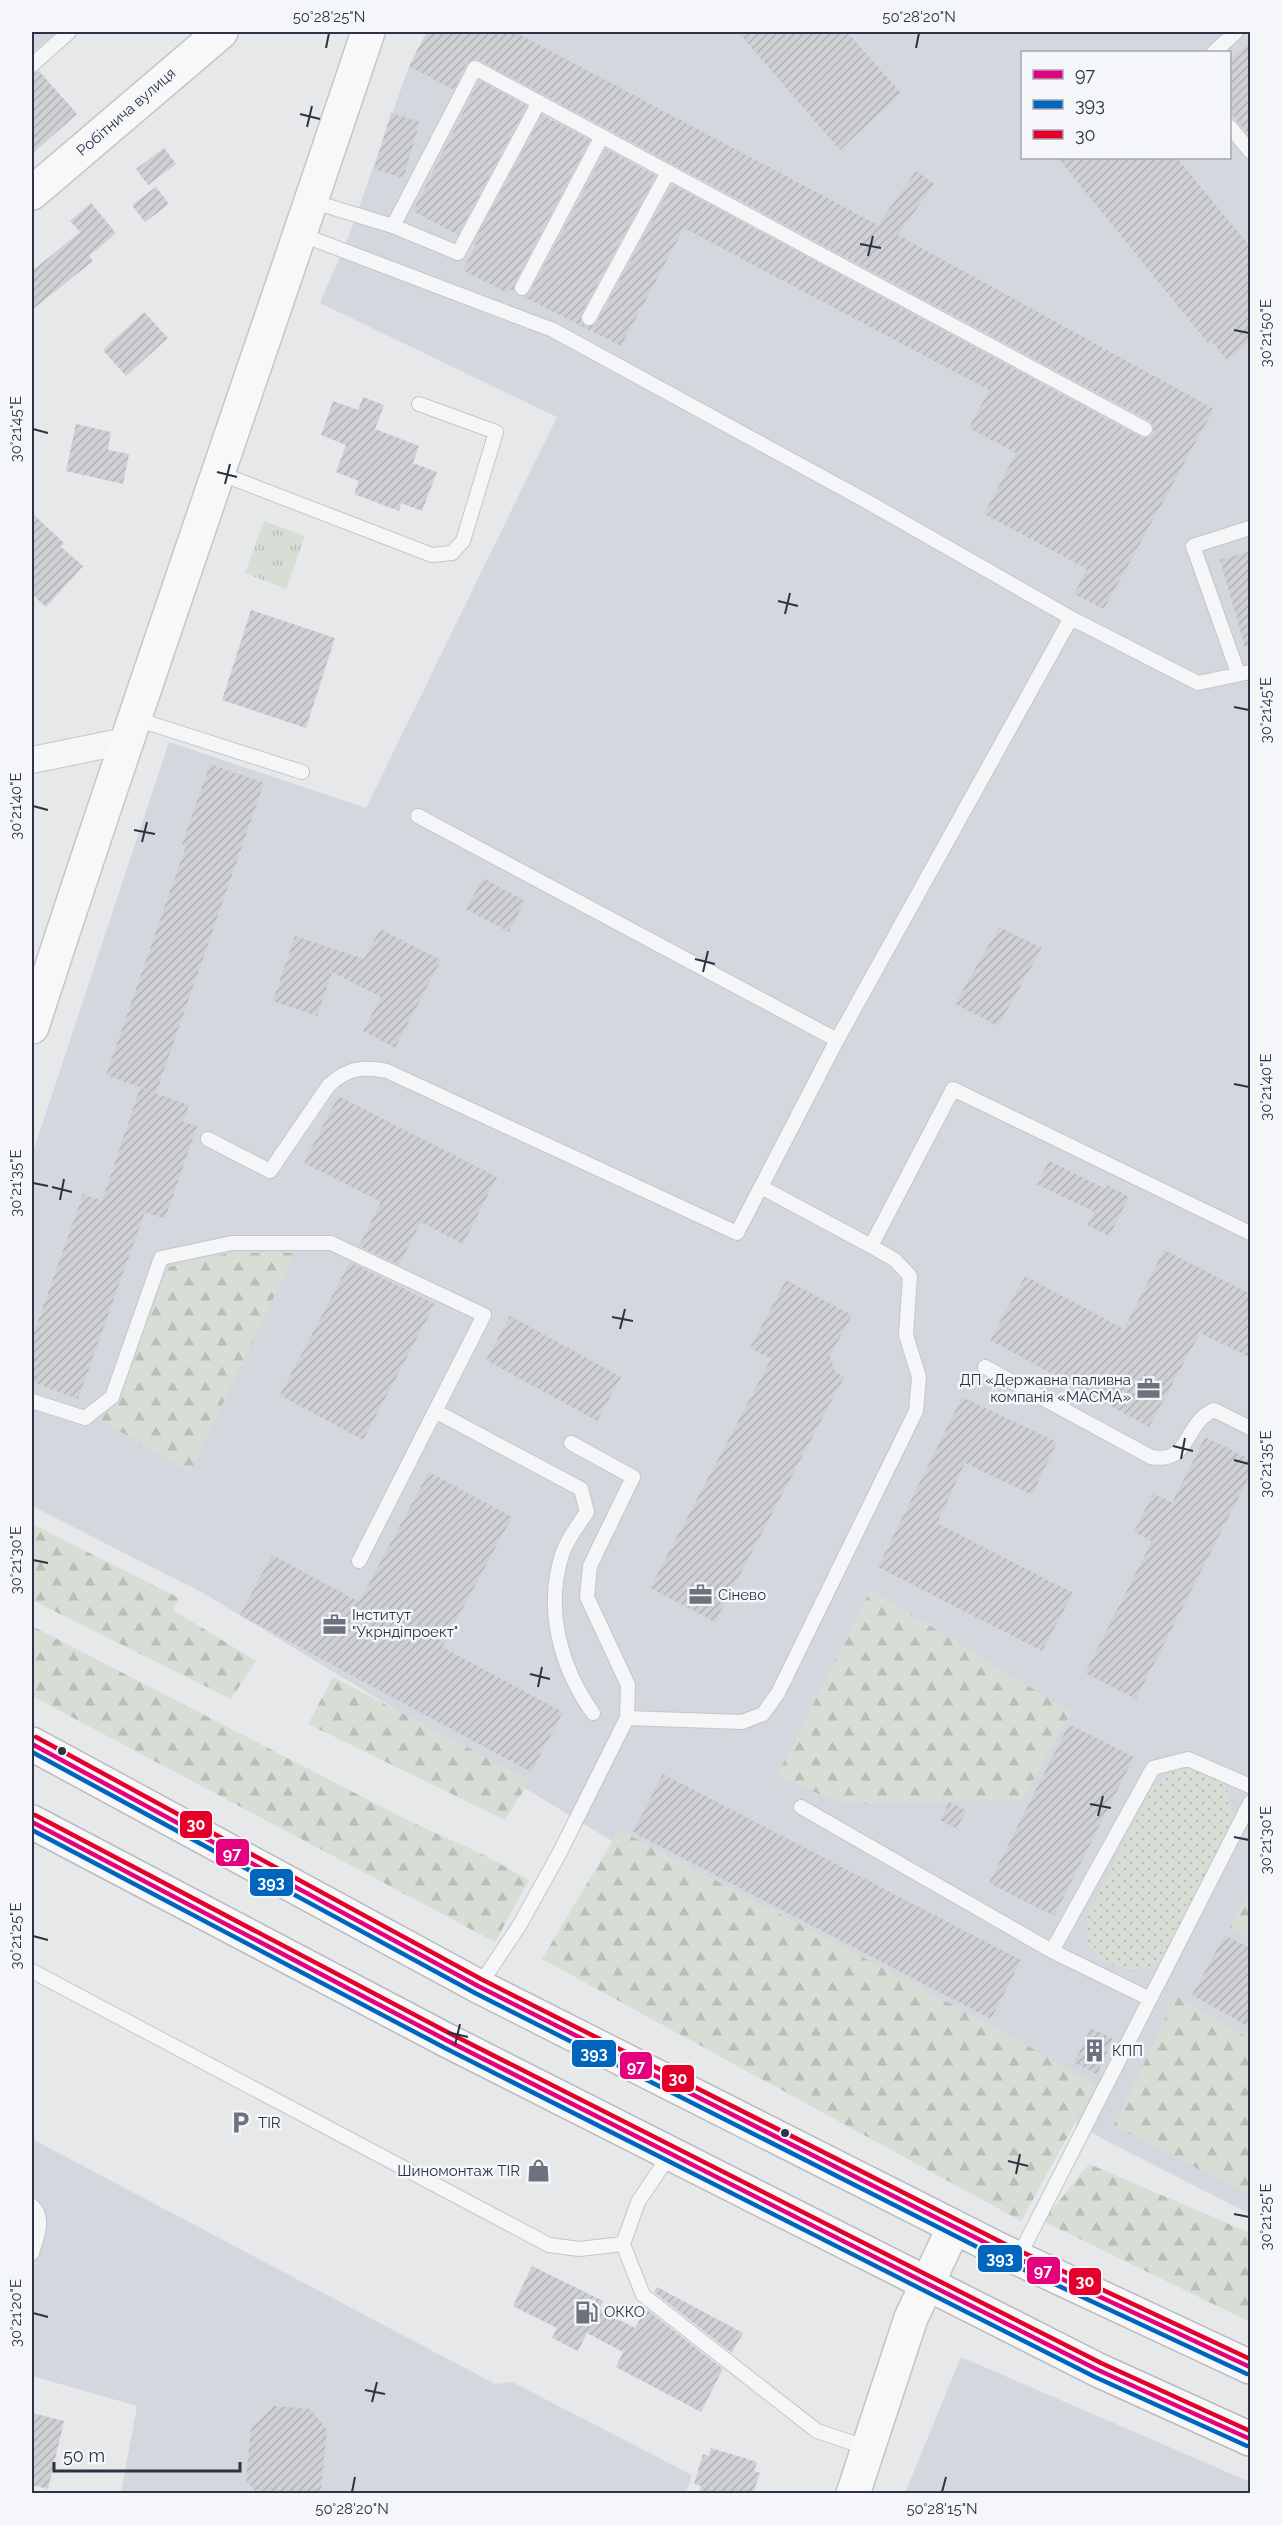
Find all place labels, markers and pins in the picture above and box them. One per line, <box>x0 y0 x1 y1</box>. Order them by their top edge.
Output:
place label: ДП «Державна паливна компанія «МАСМА» <box>960 1371 1131 1406</box>
office icon: ДП «Державна паливна компанія «МАСМА» <box>1136 1376 1162 1402</box>
office icon: Сінево <box>687 1582 713 1608</box>
place label: Сінево <box>718 1586 766 1604</box>
place label: Інститут "Укрндіпроект" <box>352 1606 458 1641</box>
office icon: Інститут "Укрндіпроект" <box>321 1611 347 1637</box>
unlabelled marker <box>56 1745 68 1757</box>
building icon: КПП <box>1081 2038 1107 2064</box>
place label: КПП <box>1112 2042 1143 2060</box>
parking icon: TIR <box>227 2110 253 2136</box>
place label: TIR <box>258 2114 281 2132</box>
unlabelled marker <box>779 2127 791 2139</box>
shop icon: Шиномонтаж TIR <box>525 2158 551 2184</box>
place label: Шиномонтаж TIR <box>397 2162 520 2180</box>
fuel station icon: ОККО <box>573 2299 599 2325</box>
place label: ОККО <box>604 2303 645 2321</box>

